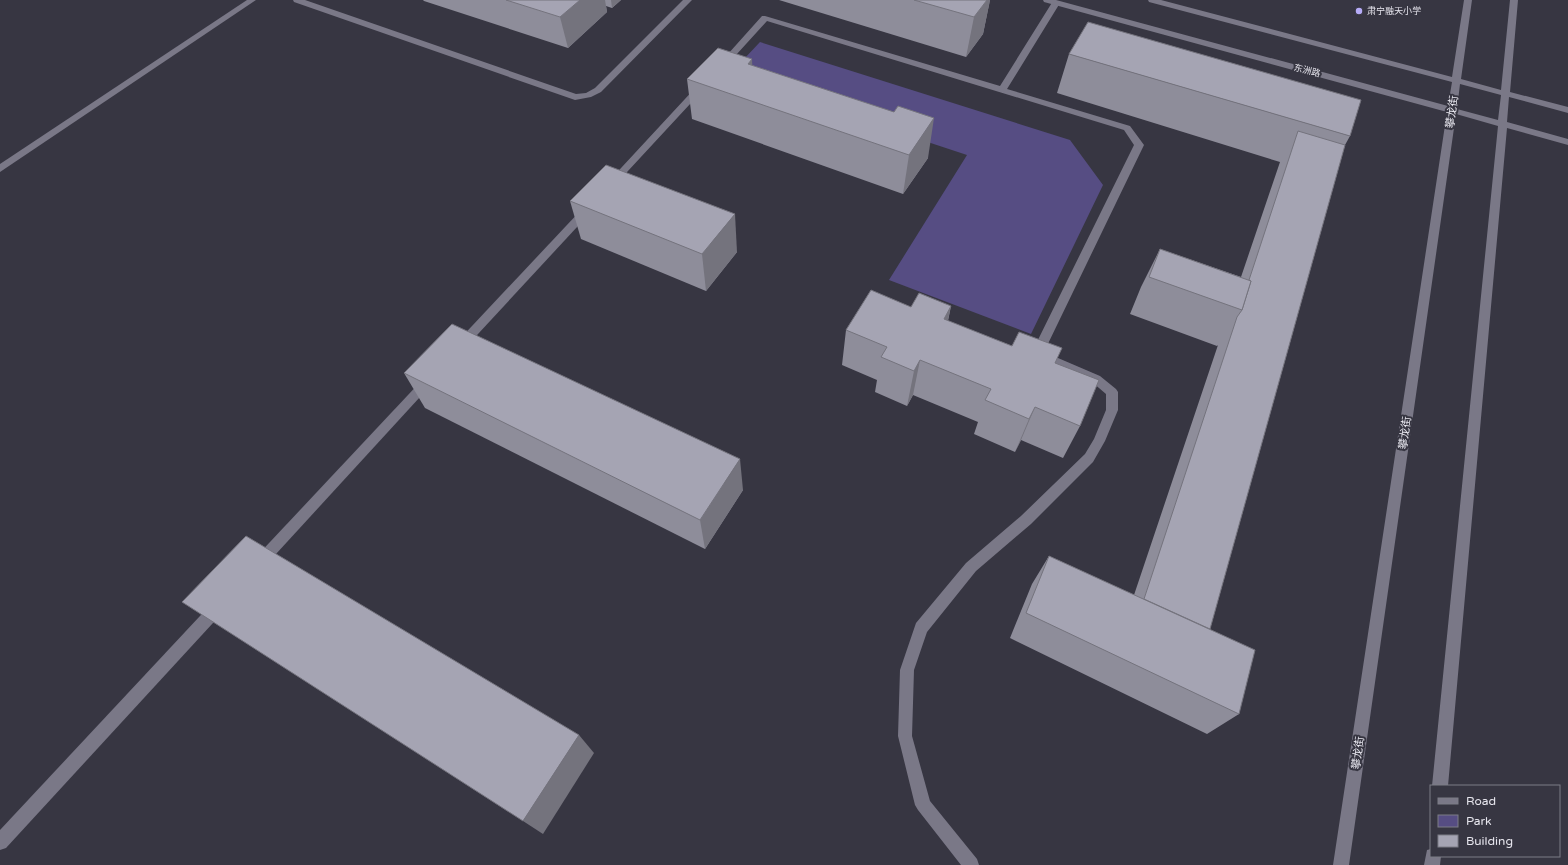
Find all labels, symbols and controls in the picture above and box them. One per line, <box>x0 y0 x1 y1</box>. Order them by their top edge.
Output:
marker: 肃宁融天小学 <box>1354 6 1364 16</box>
place label: 肃宁融天小学 <box>1367 6 1421 17</box>
street label: 东洲路 <box>1293 61 1322 80</box>
street label: 攀龙街 <box>1443 95 1461 129</box>
street label: 攀龙街 <box>1396 416 1414 450</box>
street label: 攀龙街 <box>1349 736 1367 770</box>
legend <box>1430 785 1560 857</box>
text: Road <box>1466 794 1496 808</box>
text: Park <box>1466 814 1492 828</box>
text: Building <box>1466 834 1513 848</box>

